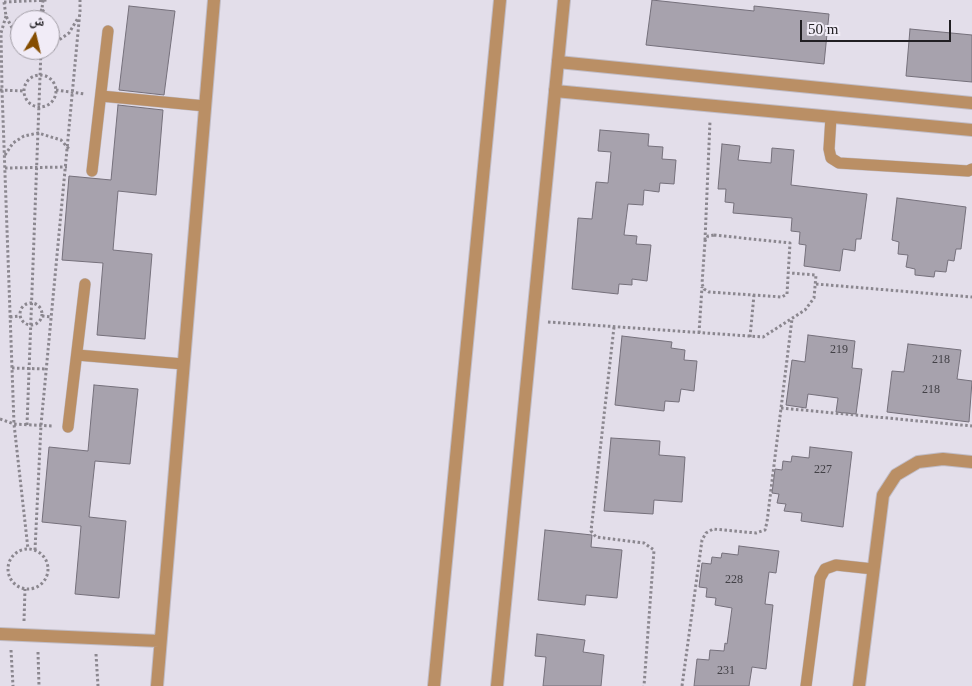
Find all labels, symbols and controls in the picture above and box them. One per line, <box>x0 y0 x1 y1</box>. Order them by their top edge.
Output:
north arrow <box>10 10 60 60</box>
scale bar <box>802 10 953 42</box>
text: ش <box>29 12 46 29</box>
text: 50 m <box>808 21 838 37</box>
house number: 219 <box>830 343 848 357</box>
house number: 218 <box>932 353 950 367</box>
house number: 218 <box>922 383 940 397</box>
house number: 227 <box>814 463 832 477</box>
house number: 228 <box>725 573 743 587</box>
house number: 231 <box>717 664 735 678</box>

